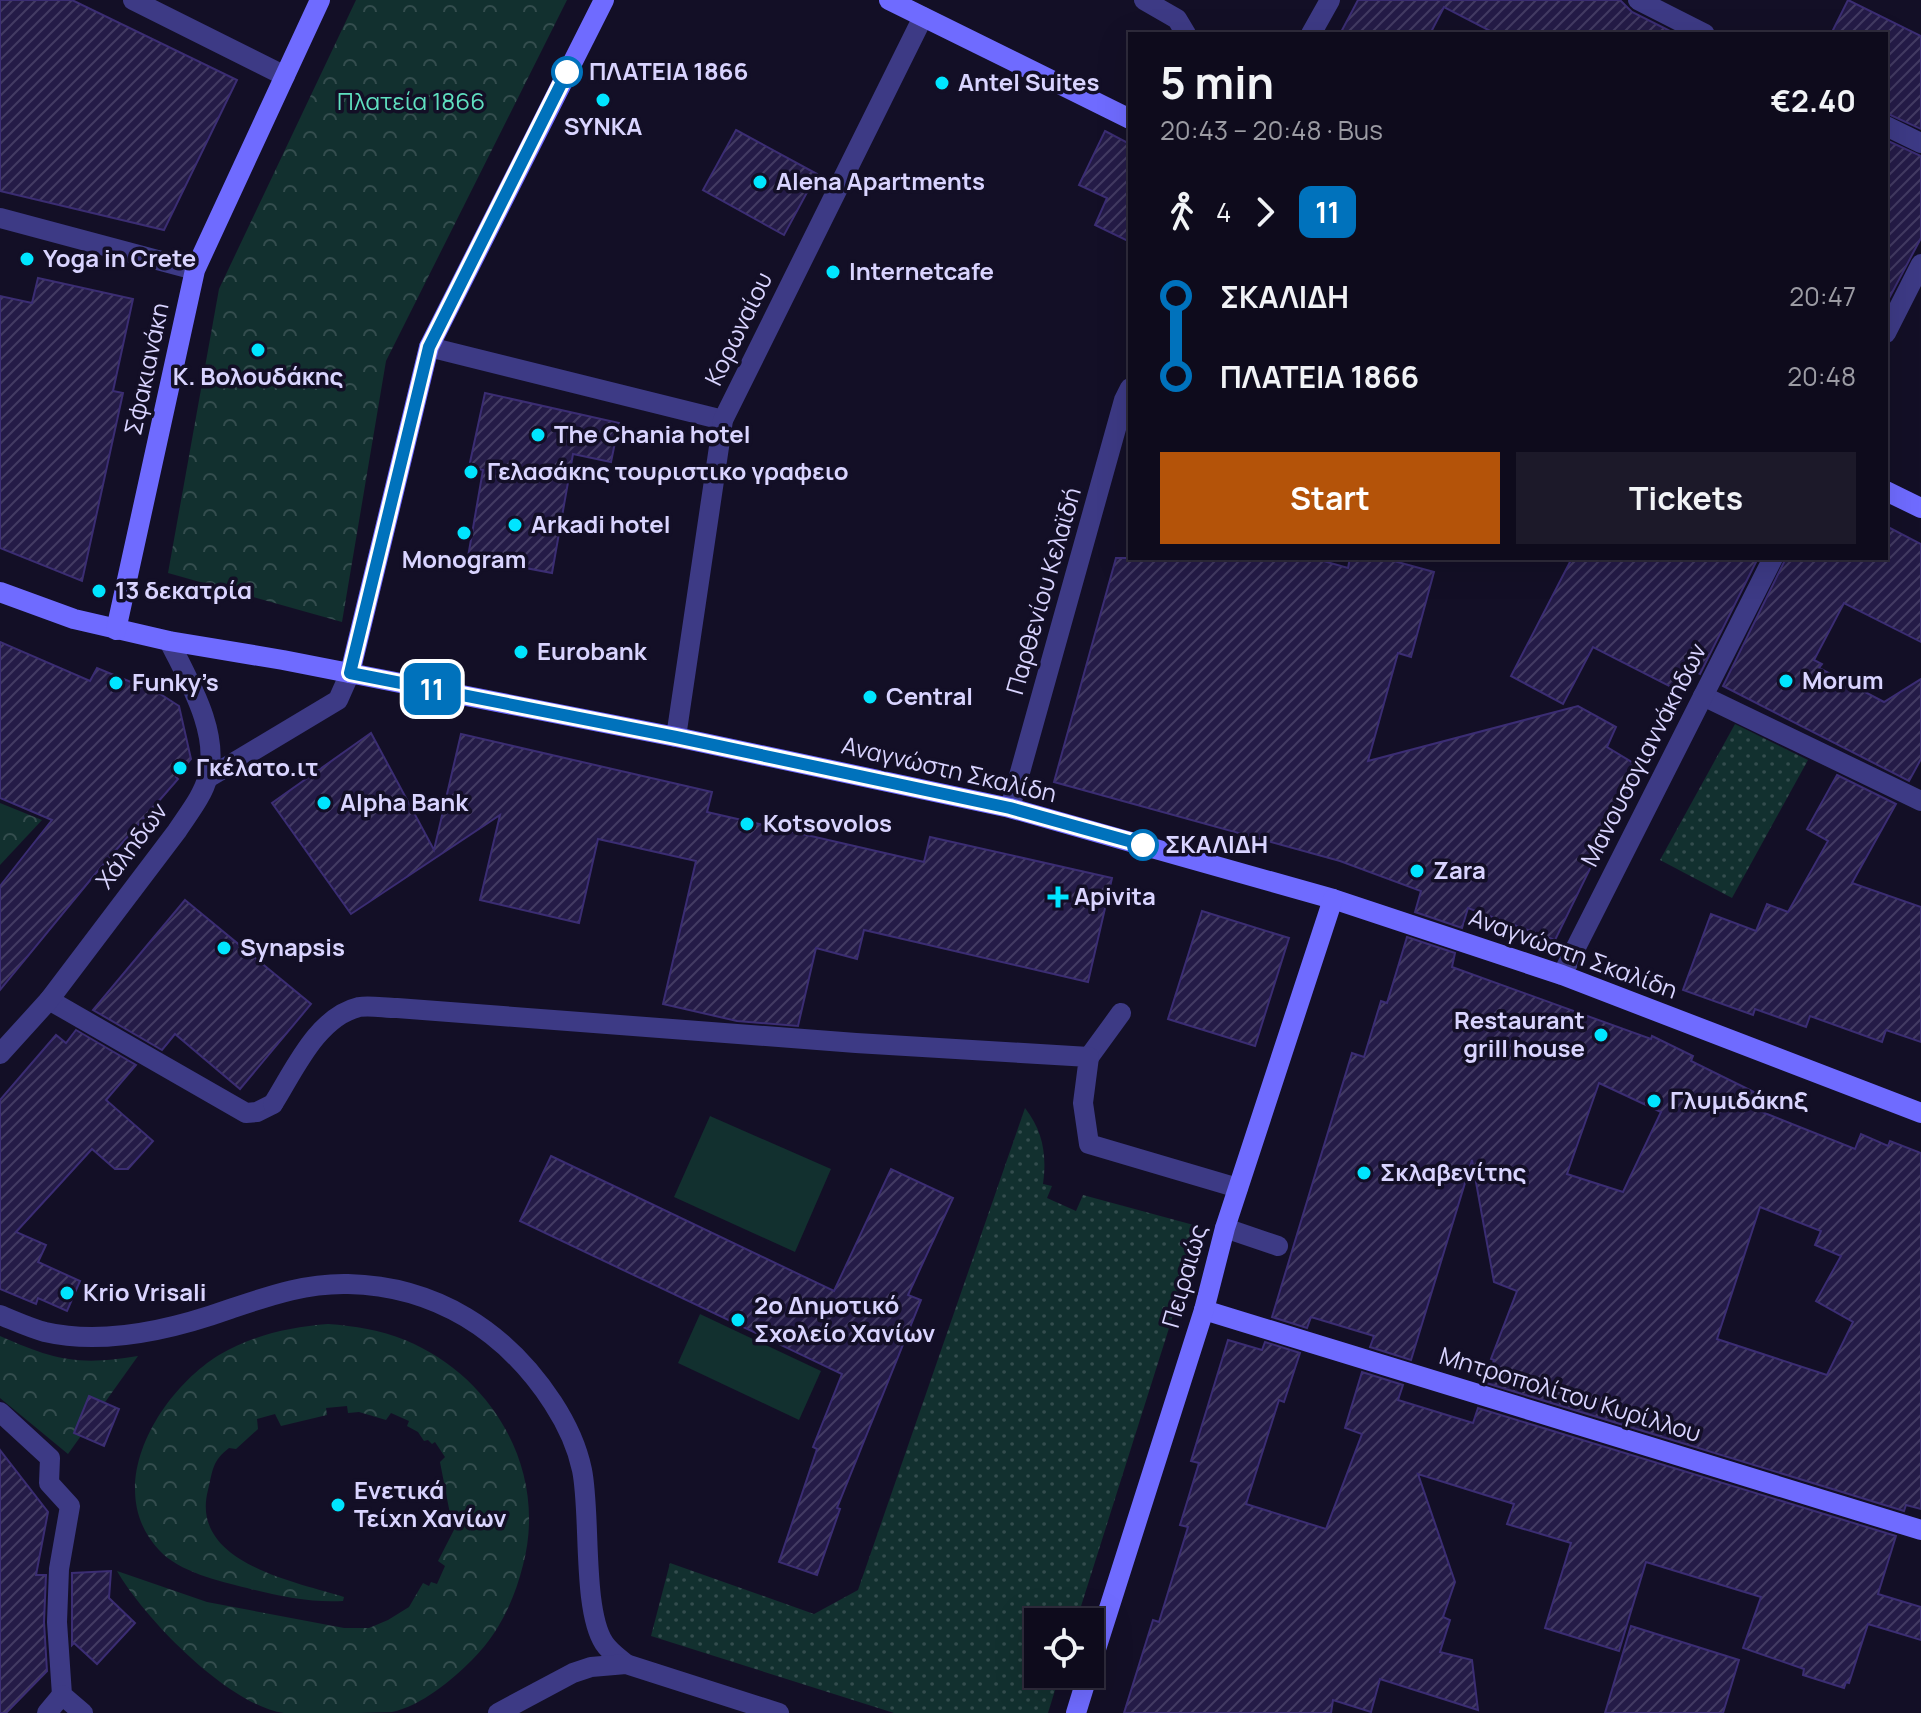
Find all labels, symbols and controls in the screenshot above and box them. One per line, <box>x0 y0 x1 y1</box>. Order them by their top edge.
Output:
text: 5 min <box>1160 52 1274 112</box>
place label: ΠΛΑΤΕΙΑ 1866 <box>589 54 748 87</box>
marker: ΠΛΑΤΕΙΑ 1866 <box>552 57 582 87</box>
place label: Antel Suites <box>958 65 1100 98</box>
marker: Antel Suites <box>933 74 951 92</box>
text: €2.40 <box>1771 80 1856 121</box>
park label: Πλατεία 1866 <box>337 84 485 117</box>
marker: SYNKA <box>594 91 612 109</box>
place label: SYNKA <box>564 109 642 142</box>
text: 20:43 – 20:48 · Bus <box>1160 112 1383 148</box>
place label: Alena Apartments <box>776 164 985 197</box>
marker: Alena Apartments <box>751 173 769 191</box>
icon: walk <box>1160 190 1204 234</box>
icon: forward <box>1243 190 1287 234</box>
text: 11 <box>1315 193 1340 231</box>
text: 4 <box>1216 194 1231 230</box>
place label: Yoga in Crete <box>43 241 196 274</box>
marker: Yoga in Crete <box>18 250 36 268</box>
place label: Internetcafe <box>849 254 994 287</box>
marker: Internetcafe <box>824 263 842 281</box>
street label: Κορωναίου <box>696 266 779 391</box>
text: ΣΚΑΛΙΔΗ <box>1220 276 1349 317</box>
text: 20:47 <box>1789 278 1856 314</box>
street label: Σφακιανάκη <box>115 299 176 438</box>
marker: Κ. Βολουδάκης <box>249 341 267 359</box>
text: ΠΛΑΤΕΙΑ 1866 <box>1220 356 1419 397</box>
text: 20:48 <box>1787 358 1856 394</box>
place label: Κ. Βολουδάκης <box>173 359 343 392</box>
place label: The Chania hotel <box>554 417 751 450</box>
marker: The Chania hotel <box>529 426 547 444</box>
button: Start <box>1160 452 1500 544</box>
button: Tickets <box>1516 452 1856 544</box>
place label: Γελασάκης τουριστικο γραφειο <box>487 454 849 487</box>
marker: Γελασάκης τουριστικο γραφειο <box>462 463 480 481</box>
street label: Παρθενίου Κελαϊδή <box>997 483 1088 698</box>
place label: Arkadi hotel <box>531 507 671 540</box>
marker: Arkadi hotel <box>506 516 524 534</box>
marker: Monogram <box>455 524 473 542</box>
place label: Monogram <box>402 542 526 575</box>
place label: 13 δεκατρία <box>115 573 252 606</box>
marker: 13 δεκατρία <box>90 582 108 600</box>
place label: Eurobank <box>537 634 648 667</box>
street label: Μανουσογιαννάκηδων <box>1572 637 1713 872</box>
marker: Eurobank <box>512 643 530 661</box>
line badge: 11 <box>396 663 468 715</box>
place label: Morum <box>1802 663 1884 696</box>
place label: Funky’s <box>132 665 219 698</box>
text: 11 <box>420 670 444 708</box>
marker: Morum <box>1777 672 1795 690</box>
marker: Funky’s <box>107 674 125 692</box>
place label: Central <box>886 679 973 712</box>
marker: Central <box>861 688 879 706</box>
street label: Αναγνώστη Σκαλίδη <box>839 728 1060 809</box>
place label: Γκέλατο.ιτ <box>196 750 319 783</box>
marker: Γκέλατο.ιτ <box>171 759 189 777</box>
place label: Alpha Bank <box>340 785 469 818</box>
marker: Alpha Bank <box>315 794 333 812</box>
street label: Χάληδων <box>88 795 174 895</box>
place label: Kotsovolos <box>763 806 892 839</box>
marker: Kotsovolos <box>738 815 756 833</box>
place label: ΣΚΑΛΙΔΗ <box>1165 827 1268 860</box>
marker: ΣΚΑΛΙΔΗ <box>1128 830 1158 860</box>
place label: Zara <box>1433 853 1486 886</box>
marker: Zara <box>1408 862 1426 880</box>
place label: Apivita <box>1074 879 1156 912</box>
marker: Apivita <box>1049 888 1067 906</box>
street label: Αναγνώστη Σκαλίδη <box>1465 900 1682 1006</box>
place label: Synapsis <box>240 930 345 963</box>
marker: Synapsis <box>215 939 233 957</box>
place label: Restaurant grill house <box>1454 1003 1585 1064</box>
marker: Restaurant grill house <box>1592 1026 1610 1044</box>
place label: Γλυμιδάκηξ <box>1670 1083 1808 1116</box>
marker: Γλυμιδάκηξ <box>1645 1092 1663 1110</box>
place label: Σκλαβενίτης <box>1380 1155 1527 1188</box>
marker: Σκλαβενίτης <box>1355 1164 1373 1182</box>
street label: Πειραιώς <box>1153 1220 1214 1331</box>
place label: Krio Vrisali <box>83 1275 206 1308</box>
marker: Krio Vrisali <box>58 1284 76 1302</box>
place label: 2ο Δημοτικό Σχολείο Χανίων <box>754 1288 935 1349</box>
marker: 2ο Δημοτικό Σχολείο Χανίων <box>729 1311 747 1329</box>
street label: Μητροπολίτου Κυρίλλου <box>1436 1338 1705 1449</box>
place label: Ενετικά Τείχη Χανίων <box>354 1473 507 1534</box>
marker: Ενετικά Τείχη Χανίων <box>329 1496 347 1514</box>
map controls <box>1024 1608 1104 1688</box>
button: locate <box>1024 1608 1104 1688</box>

